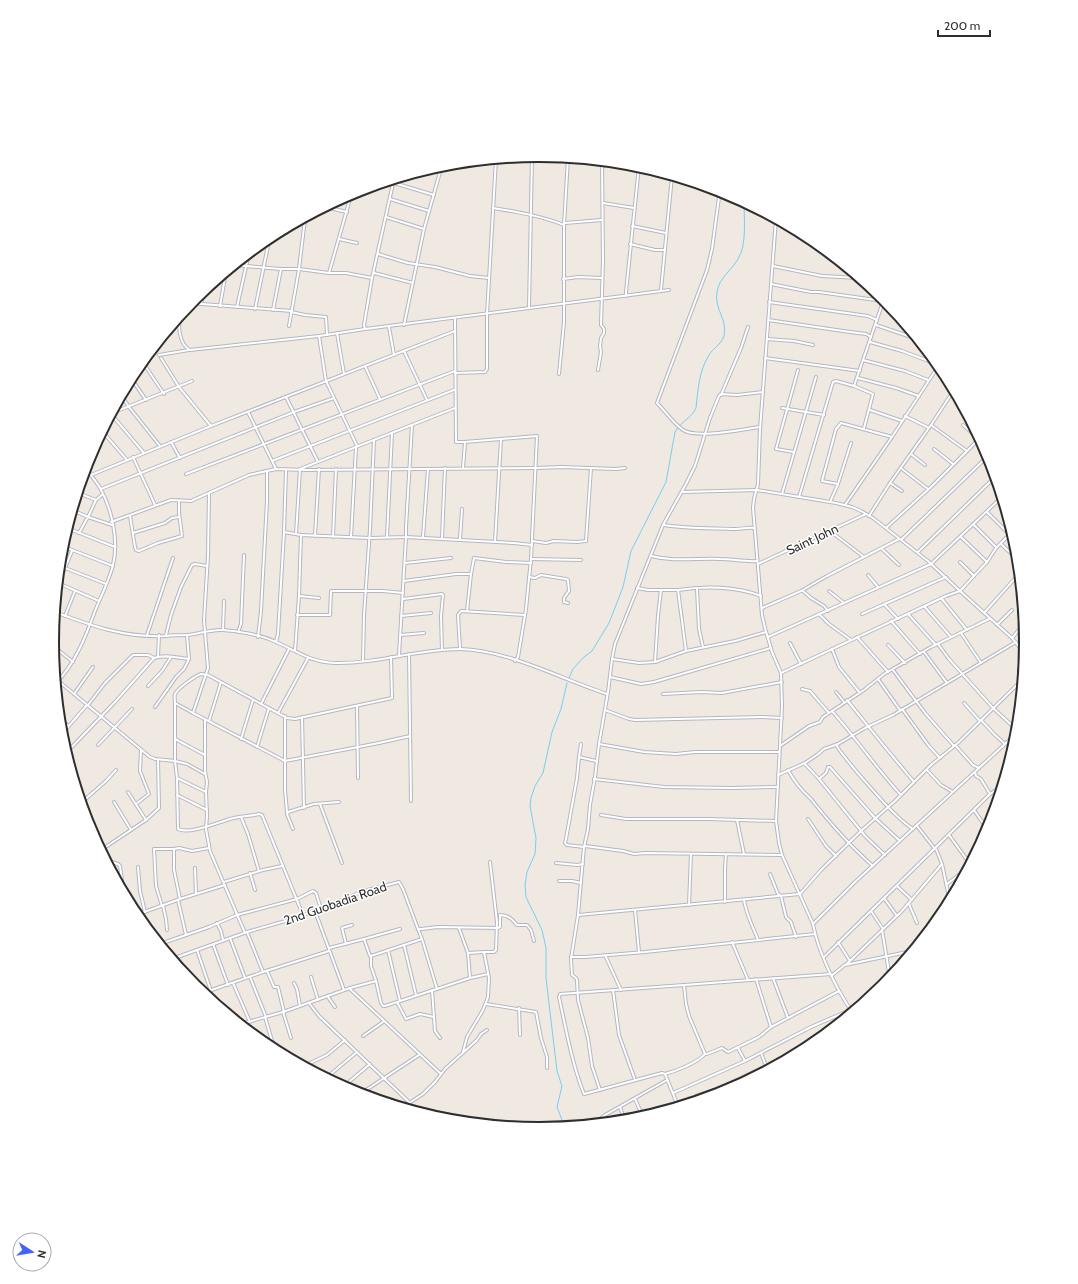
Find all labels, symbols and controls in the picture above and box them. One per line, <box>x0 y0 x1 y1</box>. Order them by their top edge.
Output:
scale bar <box>938 12 990 38</box>
text: 200 m <box>944 18 980 33</box>
street label: Saint John <box>783 520 841 558</box>
street label: 2nd Guobadia Road <box>282 878 388 928</box>
north arrow <box>12 1232 52 1272</box>
text: N <box>34 1249 49 1259</box>

